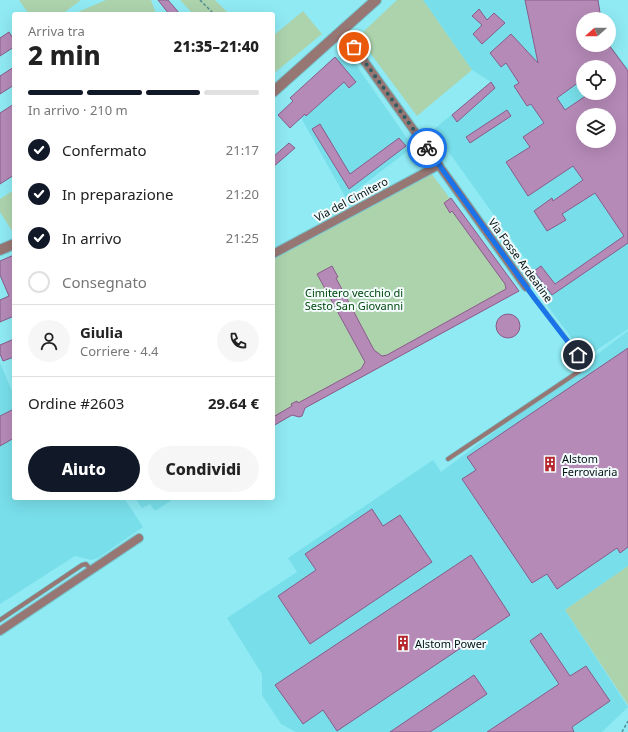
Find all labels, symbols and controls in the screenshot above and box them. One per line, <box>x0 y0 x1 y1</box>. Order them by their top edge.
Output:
north arrow <box>576 12 616 52</box>
map controls <box>576 12 616 148</box>
text: Arriva tra <box>28 22 85 40</box>
pin <box>337 30 371 64</box>
text: 21:35–21:40 <box>174 36 259 56</box>
icon: bag <box>343 36 365 58</box>
text: 2 min <box>28 37 101 73</box>
button: locate <box>576 60 616 100</box>
text: In arrivo · 210 m <box>28 101 128 119</box>
button: layers <box>576 108 616 148</box>
courier <box>407 128 447 168</box>
icon: bike <box>416 137 438 159</box>
icon: check <box>28 139 50 161</box>
text: Confermato <box>62 140 147 160</box>
text: 21:17 <box>226 141 259 159</box>
street label: Via del Cimitero <box>312 173 391 225</box>
icon: check <box>28 183 50 205</box>
text: In preparazione <box>62 184 174 204</box>
text: 21:20 <box>226 185 259 203</box>
street label: Via Fosse Ardeatine <box>485 215 557 305</box>
icon: check <box>28 227 50 249</box>
text: In arrivo <box>62 228 122 248</box>
text: 21:25 <box>226 229 259 247</box>
text: Consegnato <box>62 272 147 292</box>
park label: Cimitero vecchio di Sesto San Giovanni <box>305 285 403 313</box>
button: person <box>28 320 70 362</box>
button: phone <box>217 320 259 362</box>
text: Giulia <box>80 322 123 342</box>
pin <box>561 338 595 372</box>
text: Corriere · 4.4 <box>80 342 159 360</box>
icon: home <box>567 344 589 366</box>
text: Ordine #2603 <box>28 393 124 413</box>
text: 29.64 € <box>208 393 259 413</box>
button: Aiuto <box>28 446 140 492</box>
button: Condividi <box>148 446 259 492</box>
place label: Alstom Ferroviaria <box>562 451 617 479</box>
building icon: Alstom Ferroviaria <box>541 455 559 473</box>
building icon: Alstom Power <box>394 634 412 652</box>
place label: Alstom Power <box>415 636 487 651</box>

